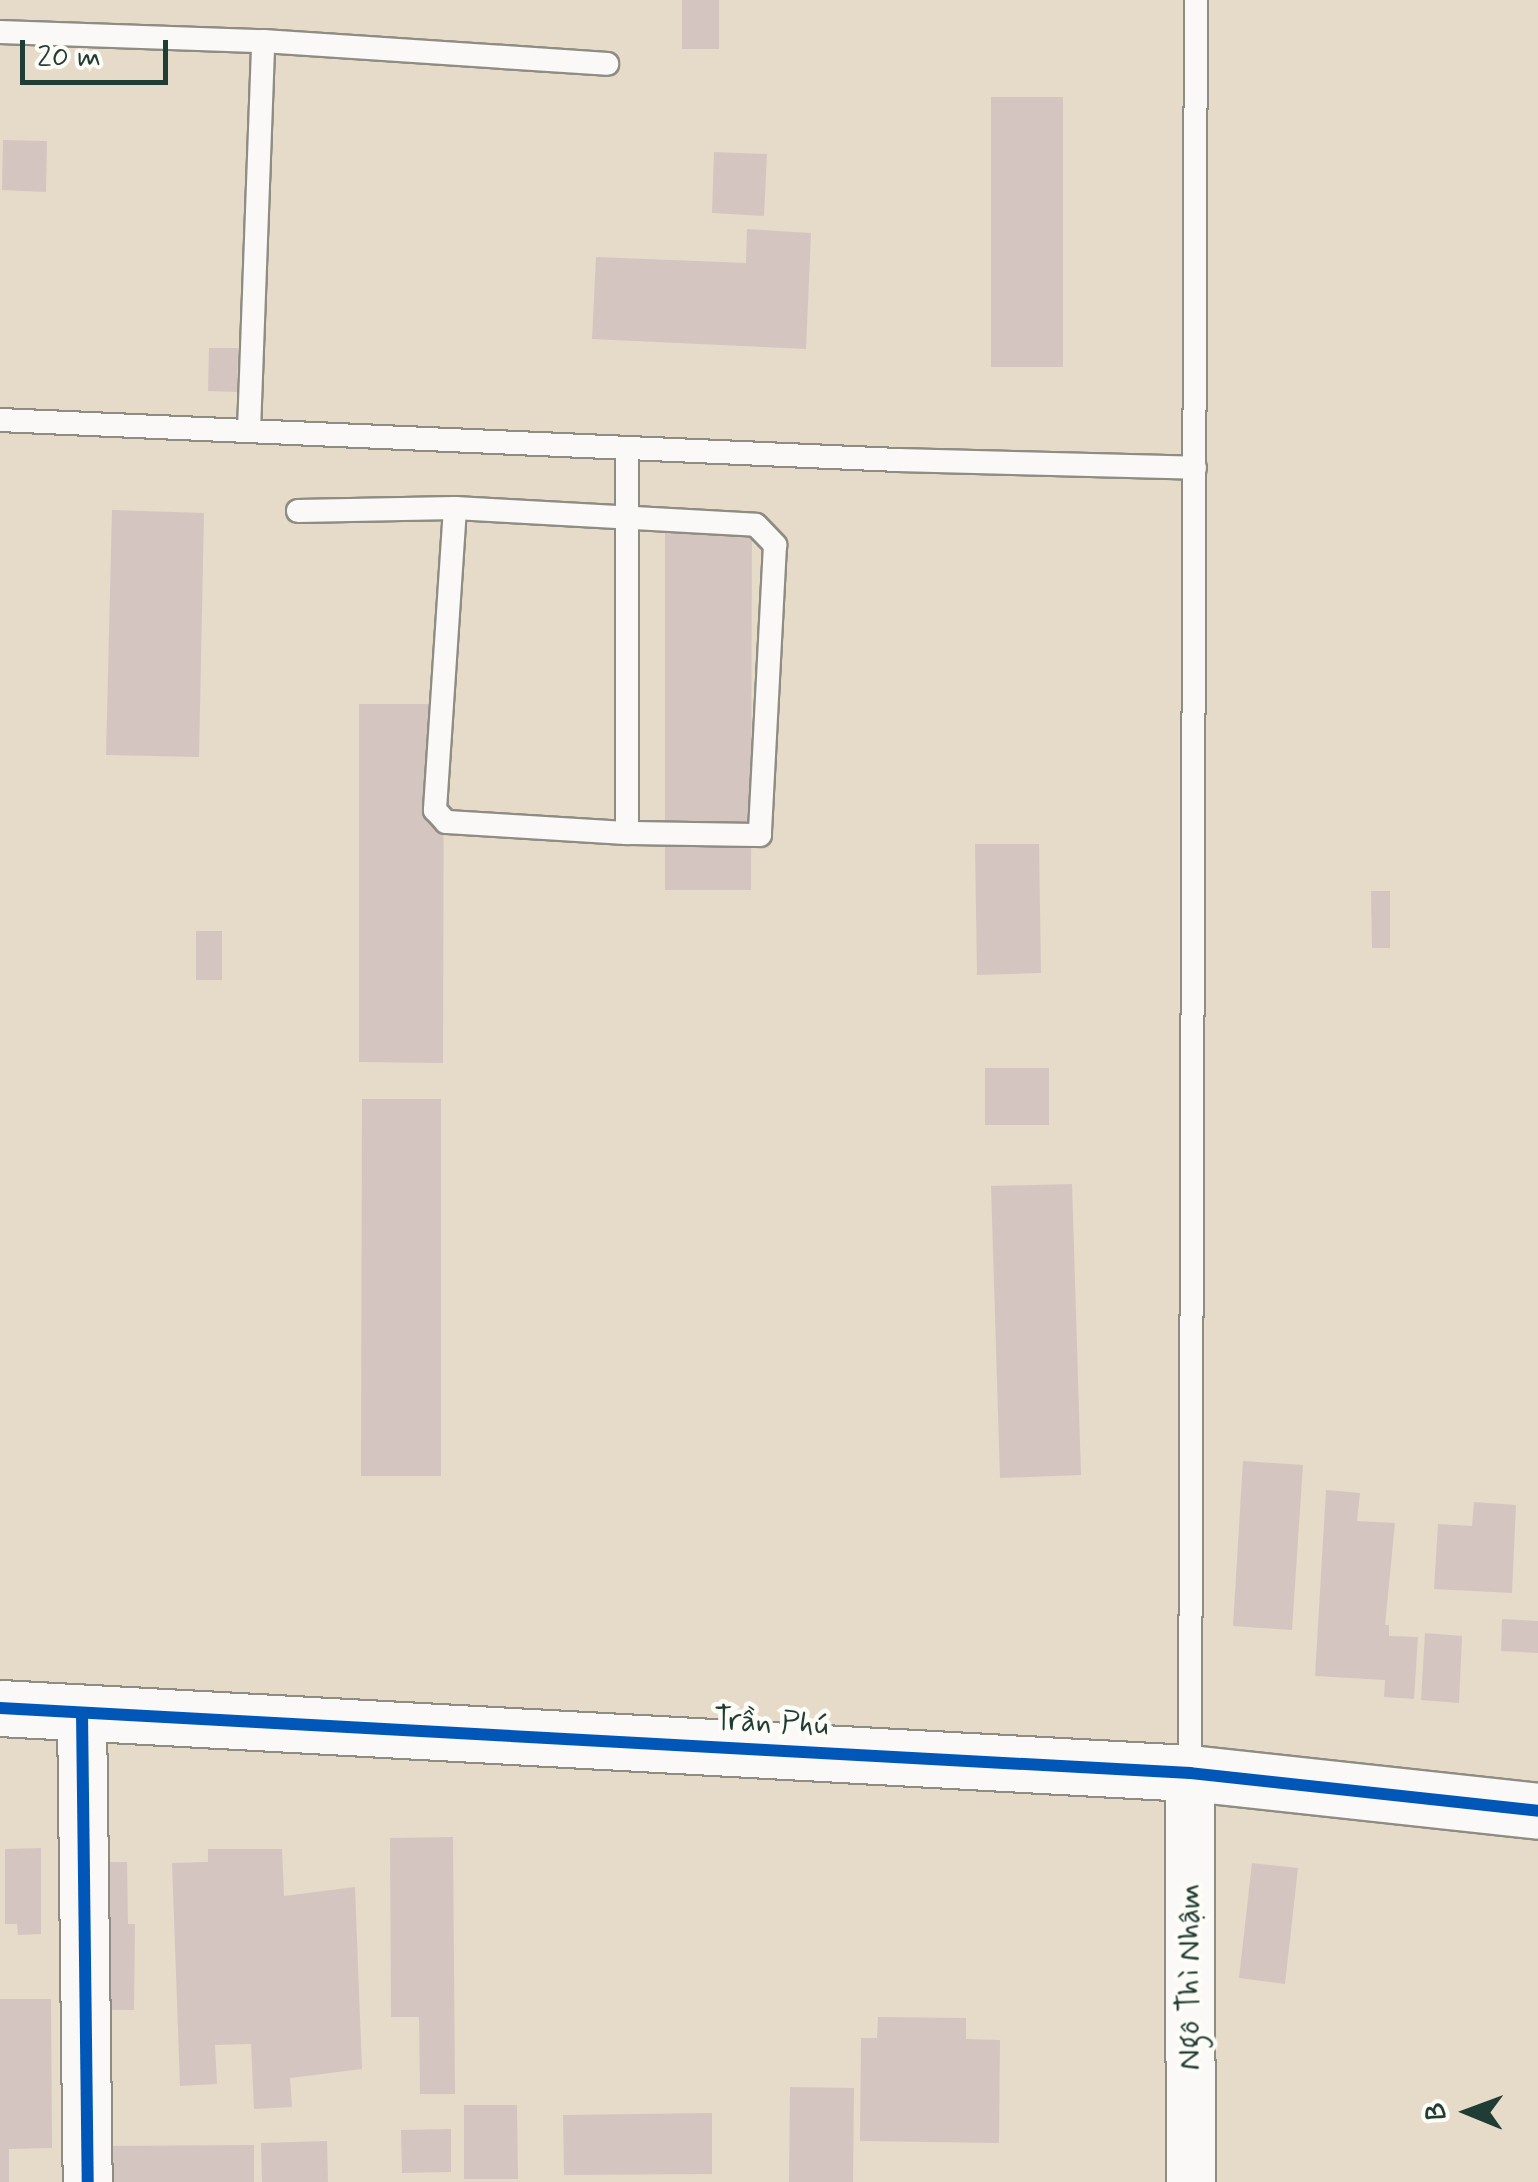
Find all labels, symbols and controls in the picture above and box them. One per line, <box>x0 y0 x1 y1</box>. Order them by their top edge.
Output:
scale bar <box>25 20 172 82</box>
text: 20 m <box>37 38 101 77</box>
street label: Trần Phú <box>712 1701 830 1745</box>
street label: Ngô Thì Nhậm <box>1171 1883 1209 2071</box>
north arrow <box>1418 2062 1518 2162</box>
text: B <box>1419 2102 1456 2121</box>

